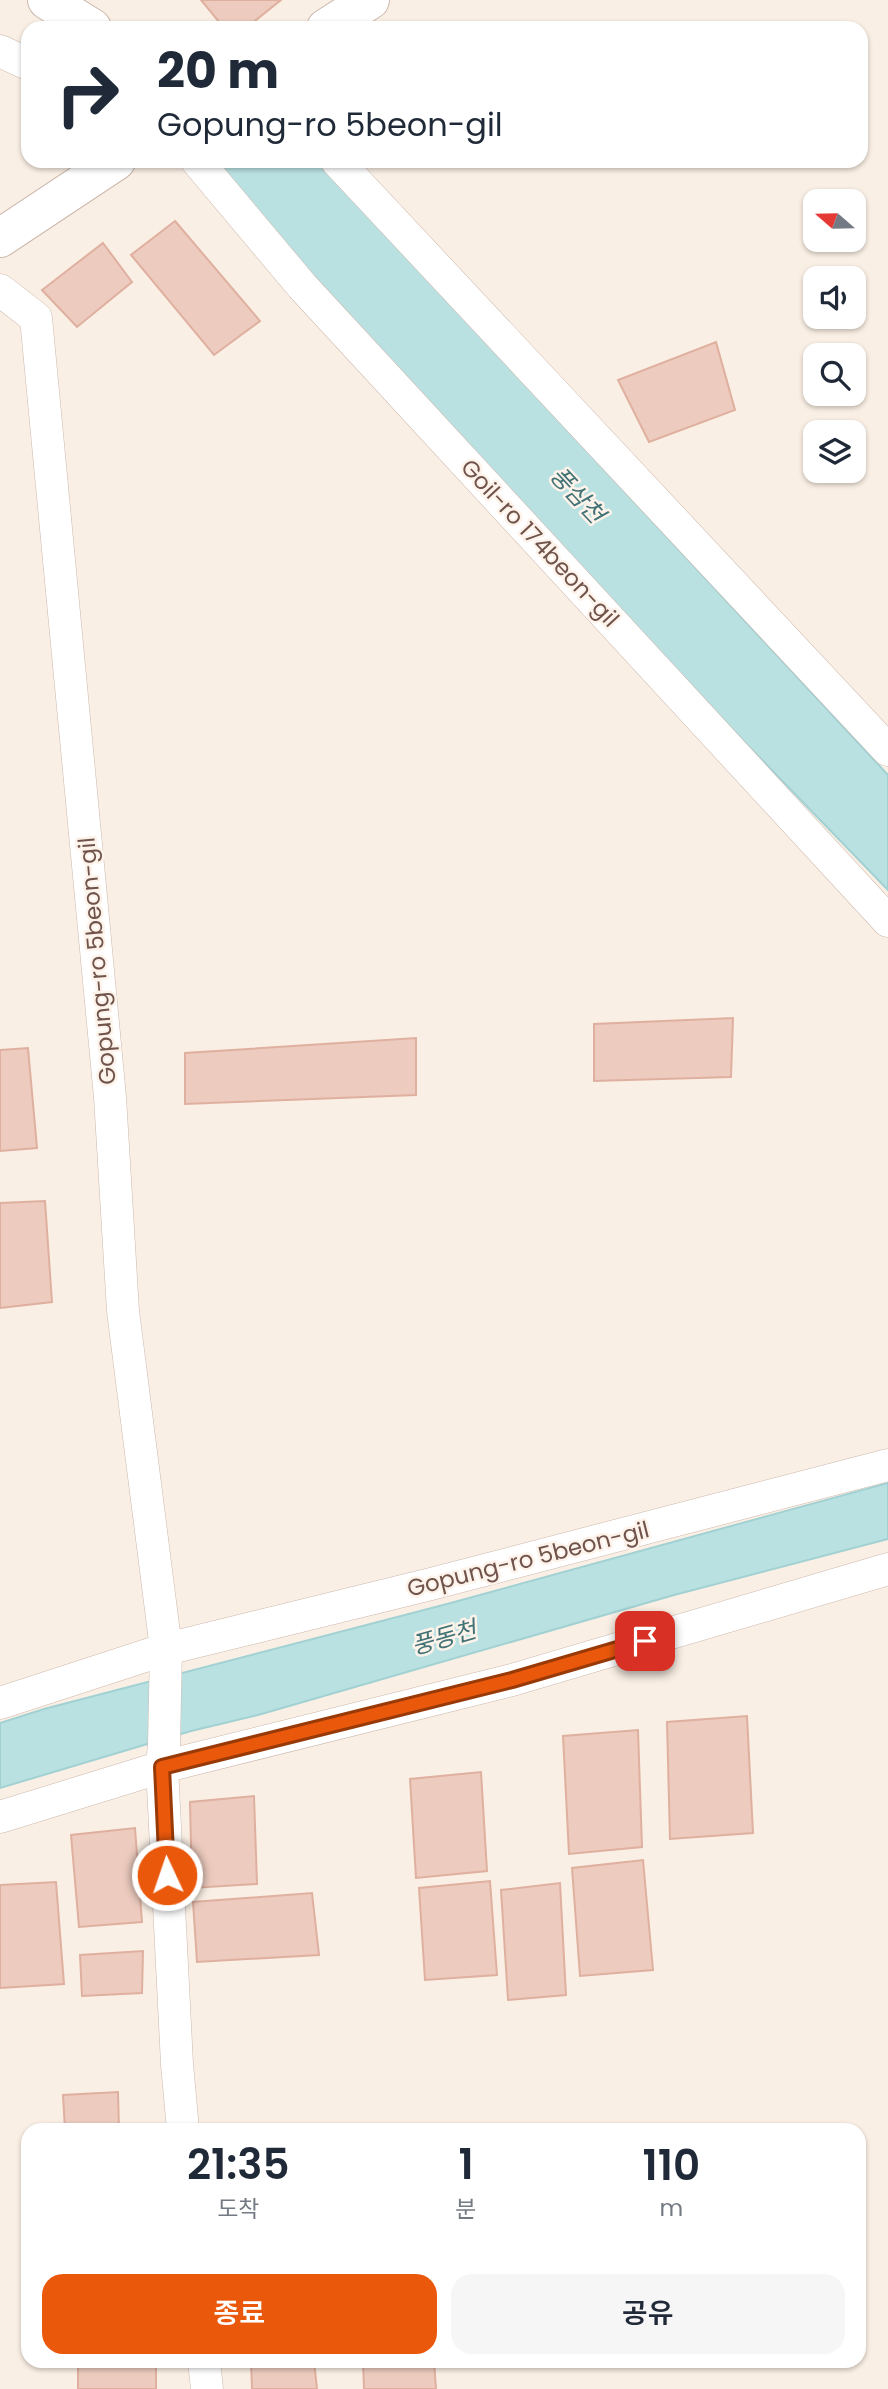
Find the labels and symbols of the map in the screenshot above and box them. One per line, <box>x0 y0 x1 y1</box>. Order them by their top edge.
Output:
north arrow <box>803 189 866 252</box>
street label: Goil-ro 174beon-gil <box>454 452 626 634</box>
water label: 풍삼천 <box>543 459 614 532</box>
street label: Gopung-ro 5beon-gil <box>70 836 124 1086</box>
street label: Gopung-ro 5beon-gil <box>404 1513 652 1605</box>
pin <box>615 1611 675 1671</box>
water label: 풍동천 <box>407 1612 483 1663</box>
position arrow <box>130 1838 204 1912</box>

